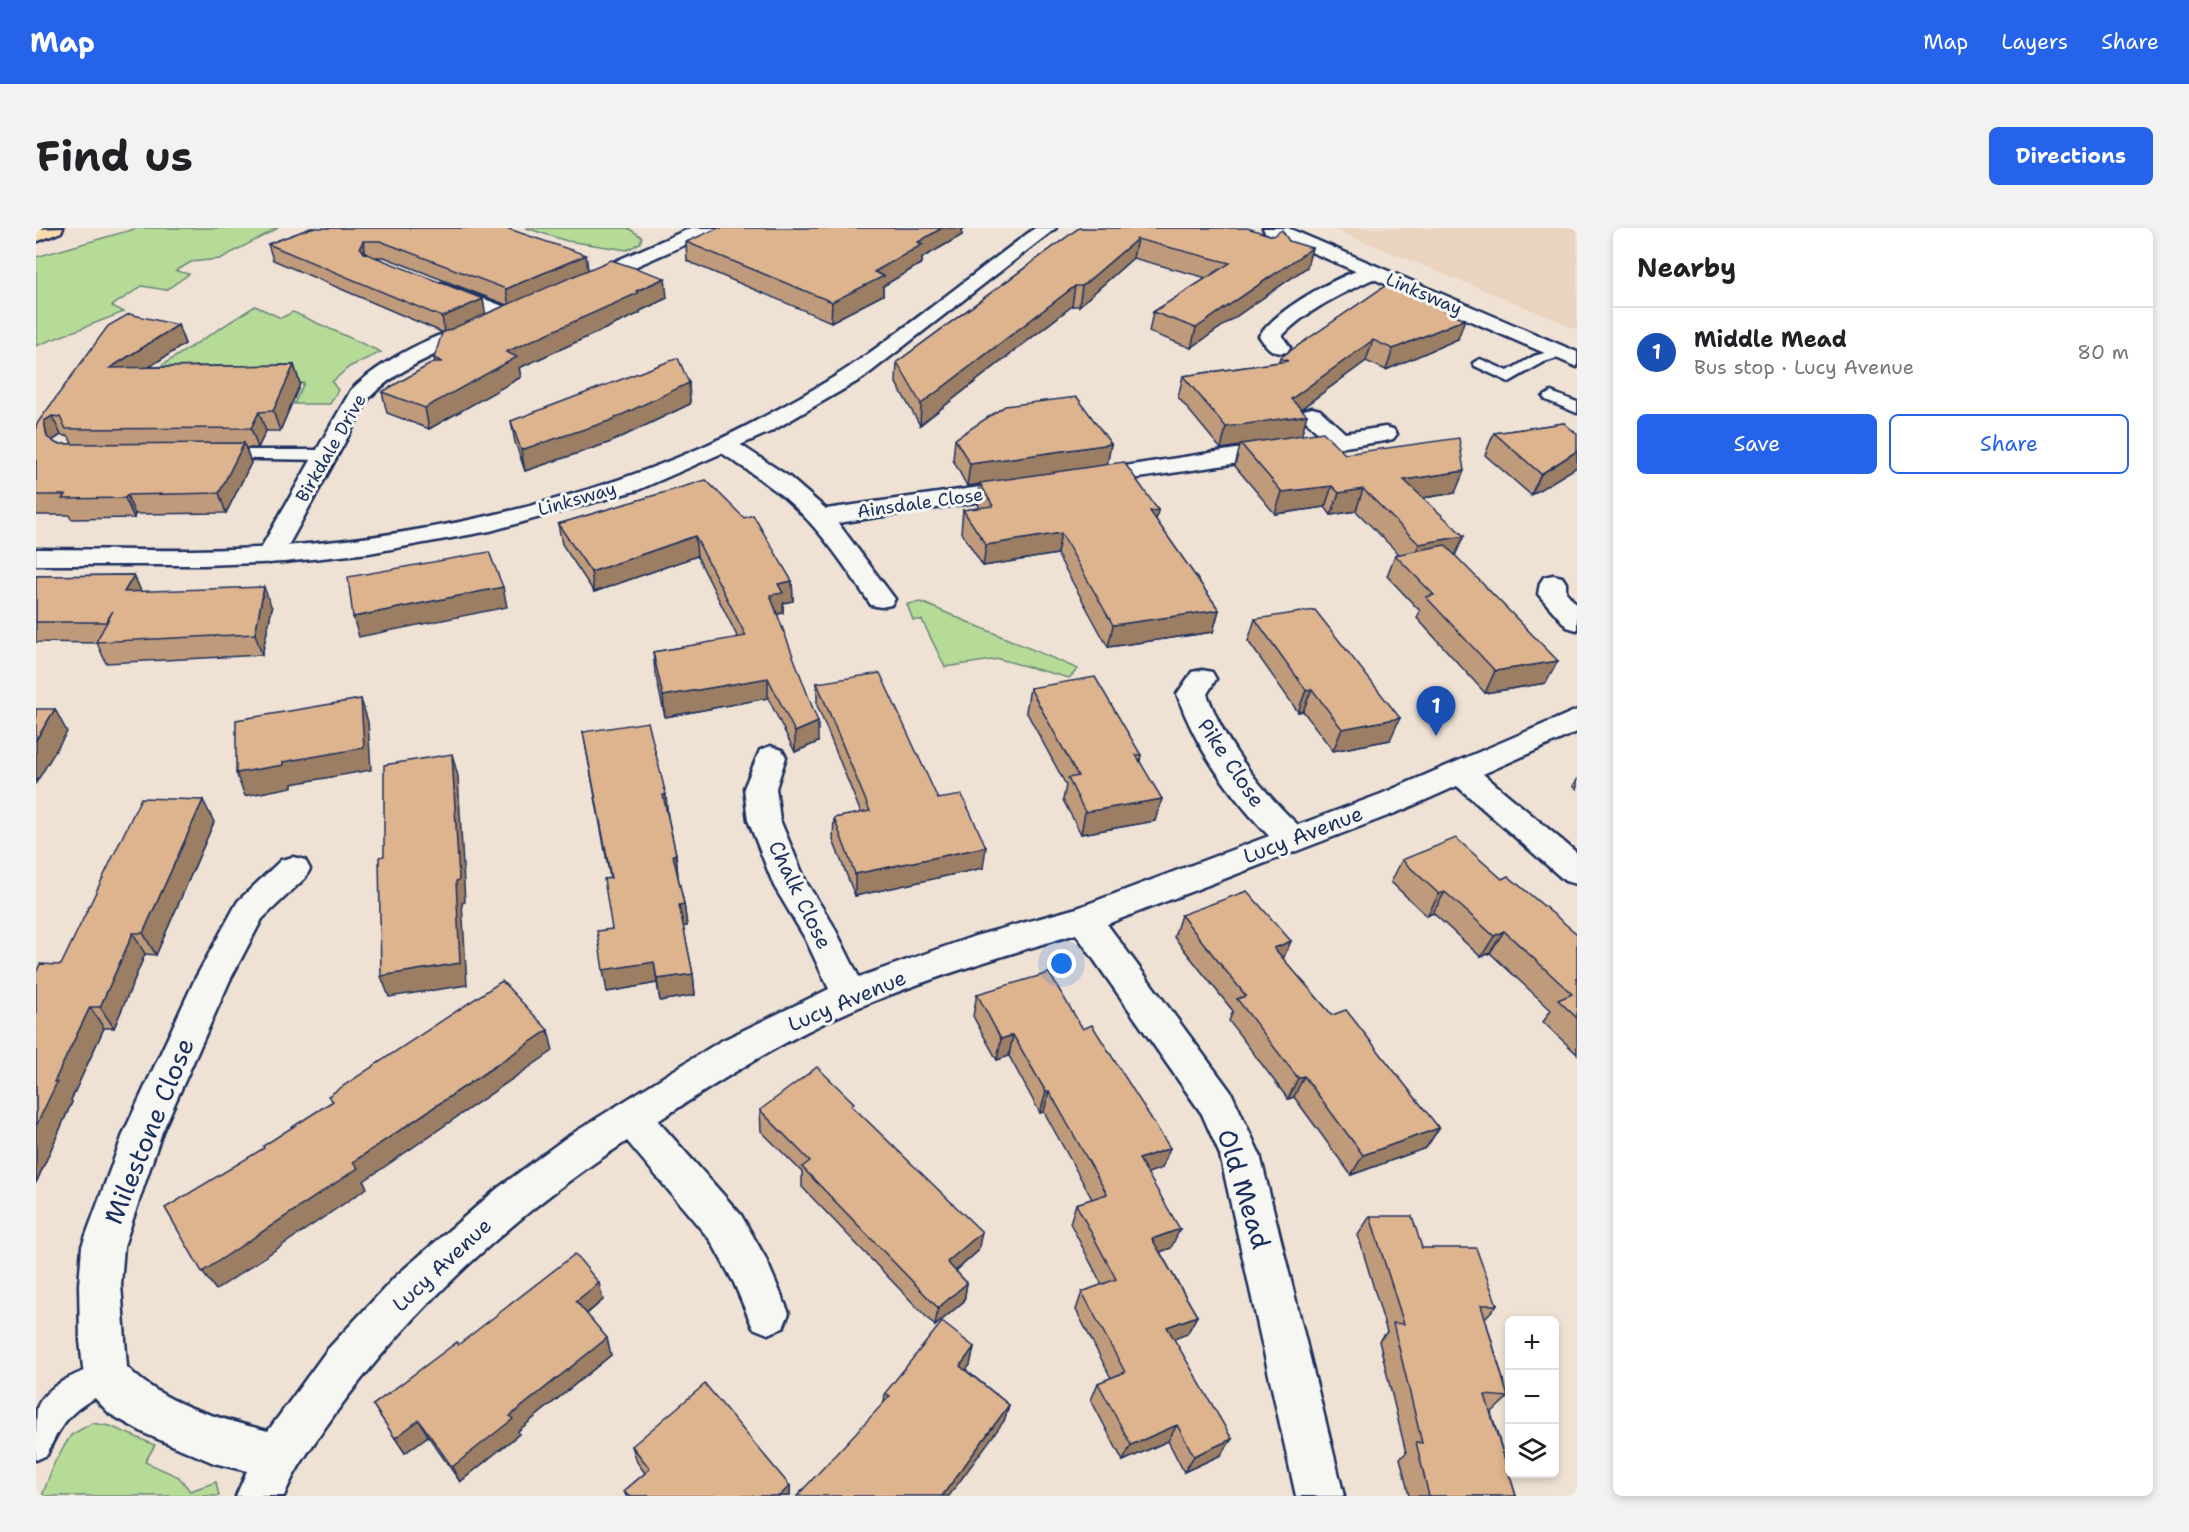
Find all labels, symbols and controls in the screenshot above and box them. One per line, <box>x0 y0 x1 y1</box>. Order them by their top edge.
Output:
text: Map <box>30 23 95 61</box>
text: Map <box>1923 28 1968 56</box>
text: Layers <box>2001 28 2068 56</box>
text: Share <box>2101 28 2159 56</box>
button: Directions <box>1989 127 2153 185</box>
text: Find us <box>36 128 193 184</box>
text: Nearby <box>1637 250 1736 285</box>
street label: Linksway <box>1382 267 1466 321</box>
text: Middle Mead <box>1694 325 1847 354</box>
text: 1 <box>1652 339 1661 365</box>
text: 80 m <box>2077 339 2129 365</box>
text: Bus stop · Lucy Avenue <box>1694 354 1914 380</box>
street label: Birkdale Drive <box>290 389 372 507</box>
button: Save <box>1637 414 1877 474</box>
button: Share <box>1889 414 2129 474</box>
street label: Linksway <box>535 476 619 522</box>
street label: Ainsdale Close <box>855 482 985 524</box>
pin: 1 <box>1416 686 1456 736</box>
street label: Pike Close <box>1191 713 1271 813</box>
street label: Lucy Avenue <box>1239 799 1367 871</box>
street label: Chalk Close <box>762 836 838 954</box>
your location <box>1047 949 1076 978</box>
street label: Lucy Avenue <box>784 963 910 1039</box>
street label: Milestone Close <box>95 1032 202 1229</box>
street label: Old Mead <box>1210 1125 1279 1253</box>
street label: Lucy Avenue <box>386 1212 498 1318</box>
map controls <box>1505 1316 1559 1478</box>
button: + <box>1505 1316 1559 1370</box>
button: − <box>1505 1370 1559 1424</box>
button: layers <box>1505 1424 1559 1478</box>

